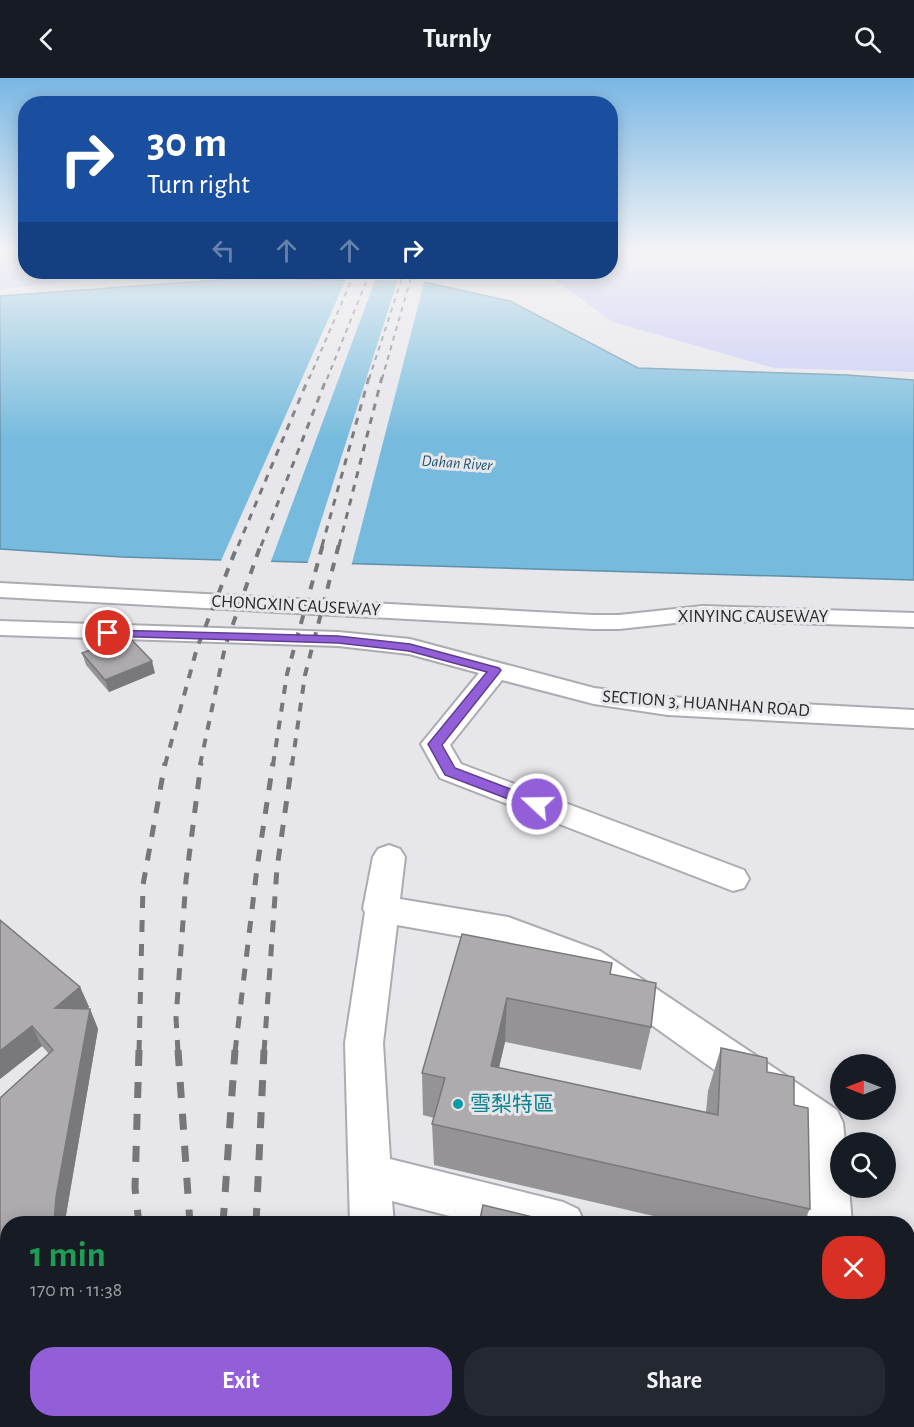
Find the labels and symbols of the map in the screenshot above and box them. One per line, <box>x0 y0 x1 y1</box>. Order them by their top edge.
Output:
water label: Dahan River <box>421 453 494 474</box>
street label: CHONGXIN CAUSEWAY <box>211 593 381 619</box>
pin <box>82 607 133 658</box>
street label: XINYING CAUSEWAY <box>678 608 829 626</box>
street label: SECTION 3, HUANHAN ROAD <box>602 688 810 720</box>
position arrow <box>505 772 569 836</box>
north arrow <box>830 1054 896 1120</box>
place label: 雪梨特區 <box>470 1093 554 1115</box>
marker: 雪梨特區 <box>451 1097 465 1111</box>

